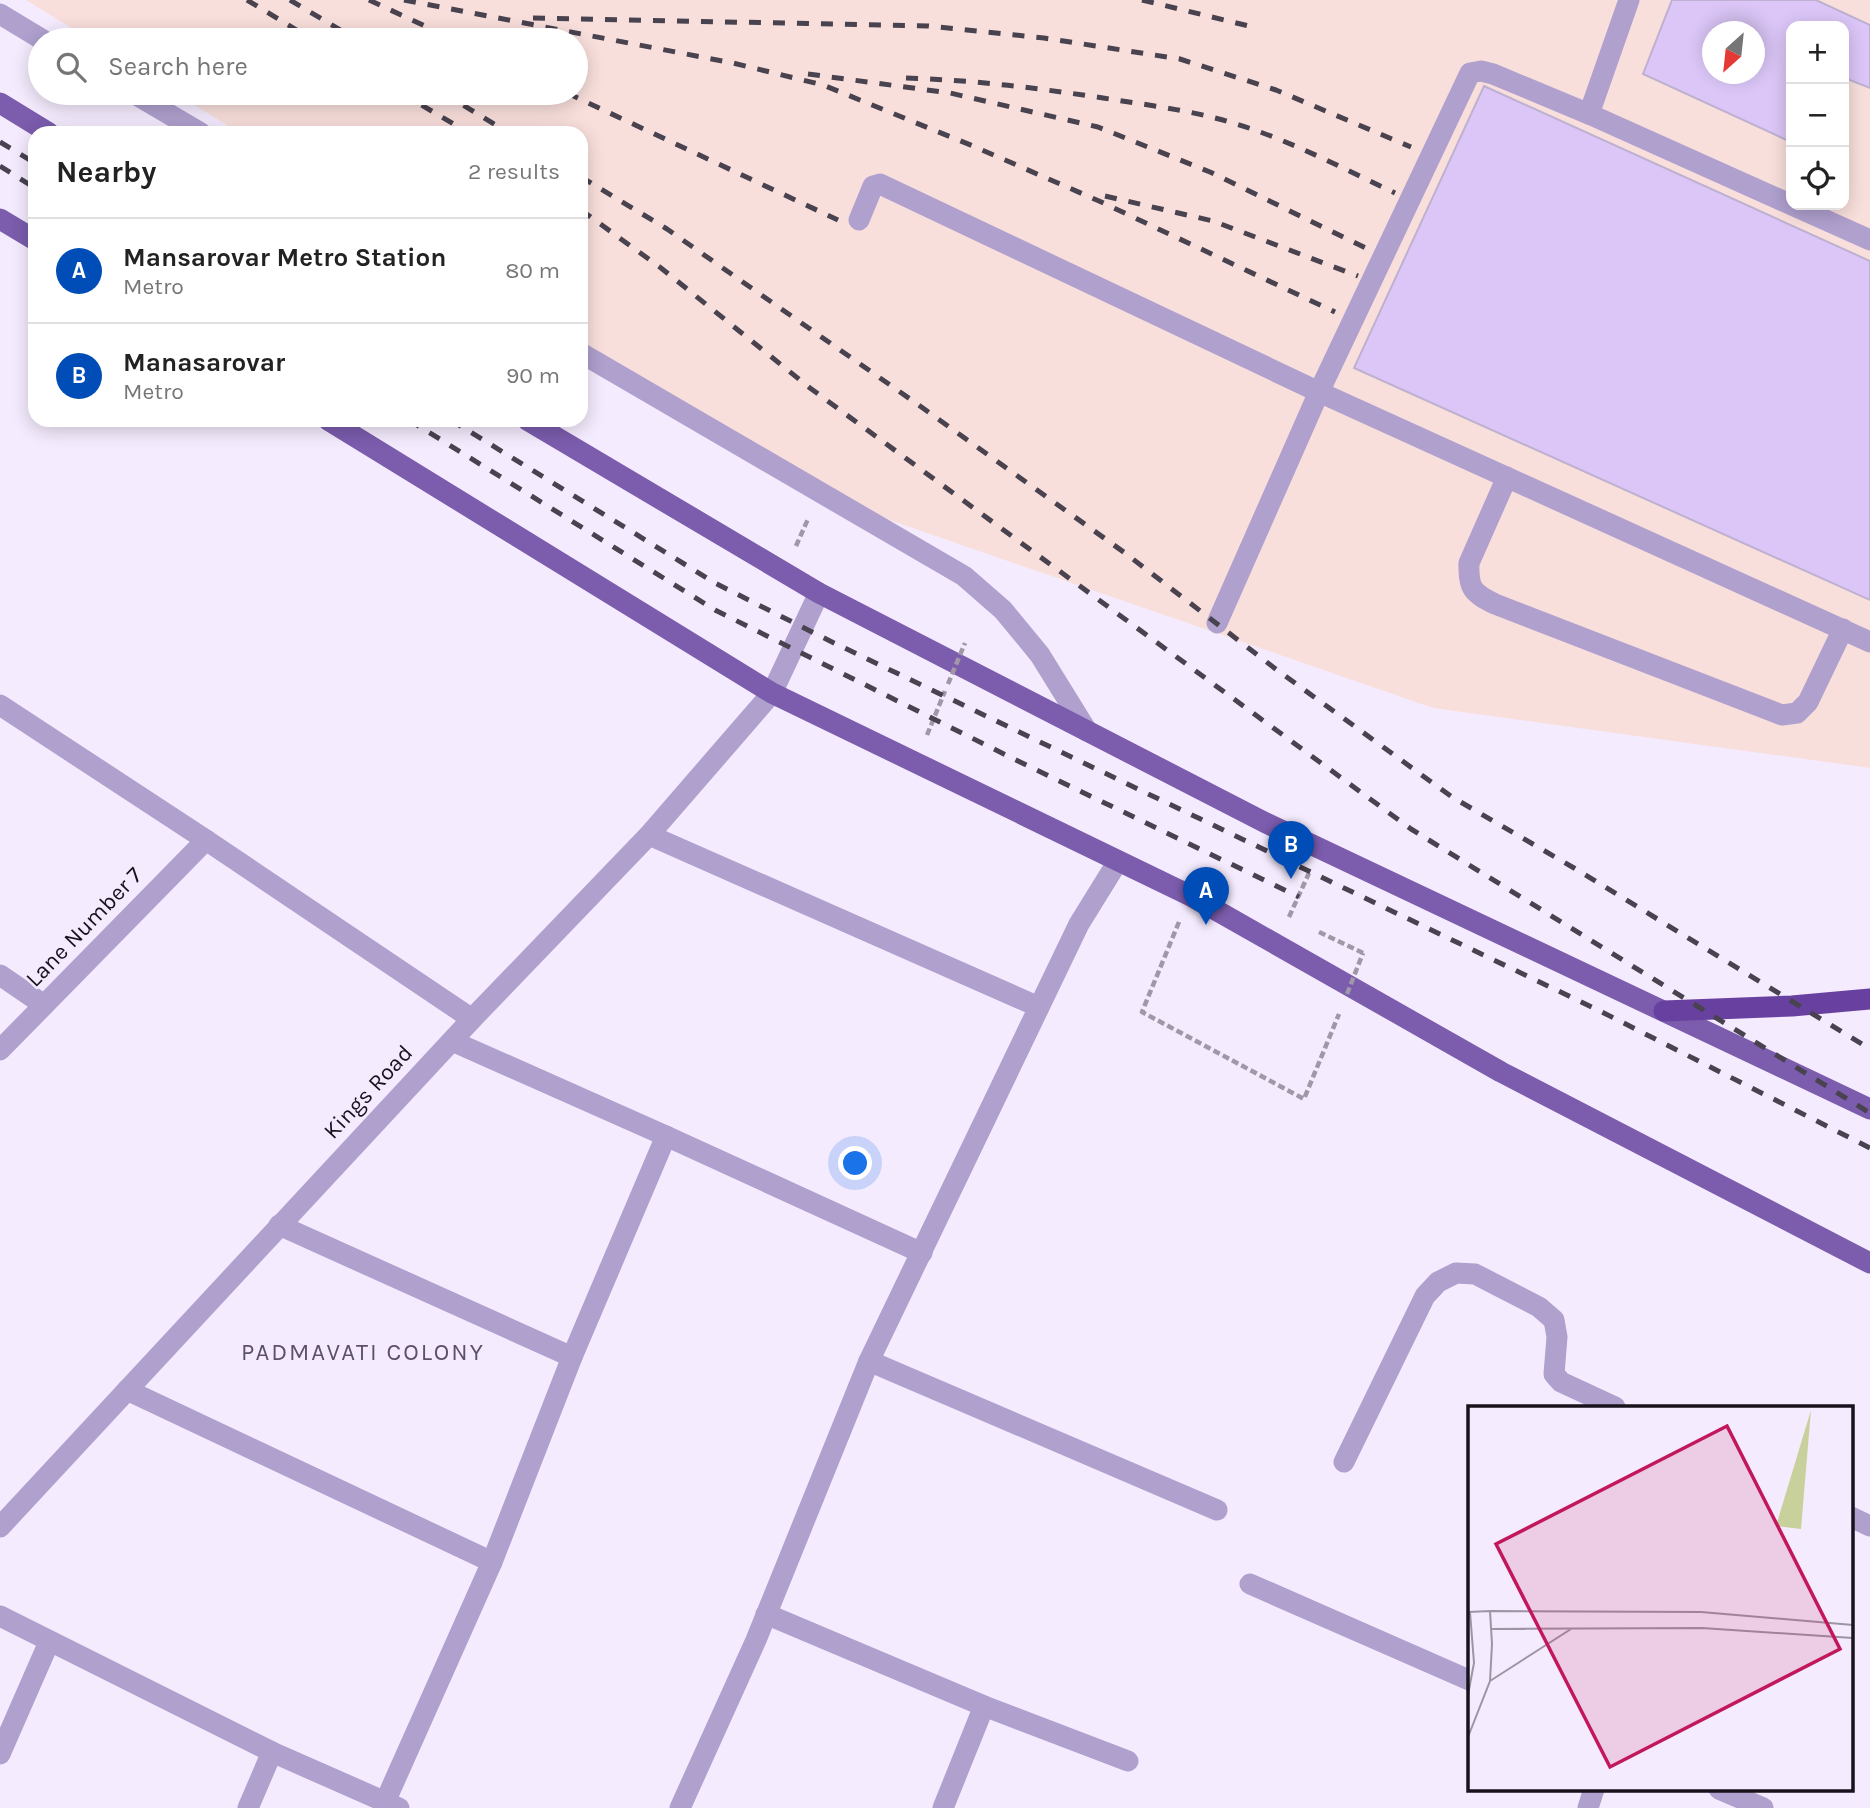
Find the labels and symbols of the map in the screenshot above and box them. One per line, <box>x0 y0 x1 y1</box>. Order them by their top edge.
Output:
north arrow <box>1702 21 1765 84</box>
pin: B <box>1268 821 1314 879</box>
street label: Lane Number 7 <box>20 861 148 992</box>
pin: A <box>1183 867 1229 925</box>
street label: Kings Road <box>318 1040 418 1144</box>
your location <box>838 1146 872 1180</box>
district label: PADMAVATI COLONY <box>241 1338 485 1366</box>
inset map <box>1468 1406 1853 1790</box>

